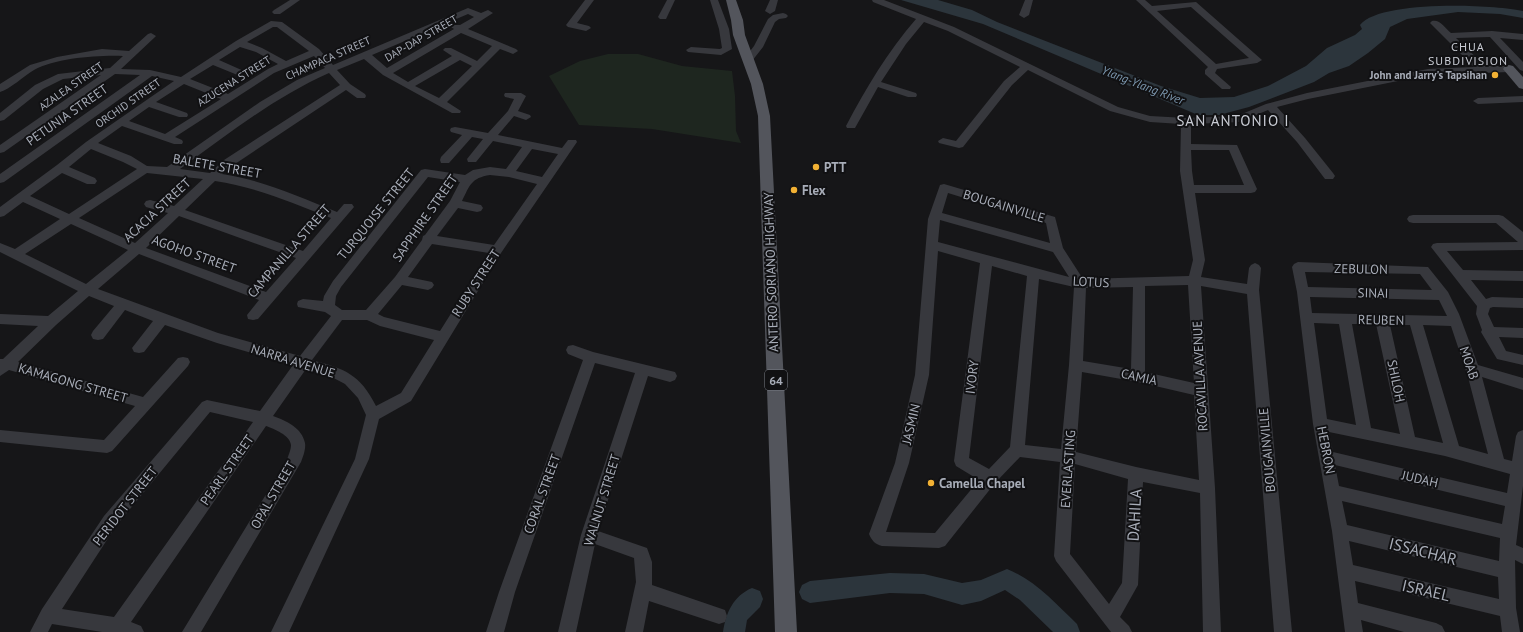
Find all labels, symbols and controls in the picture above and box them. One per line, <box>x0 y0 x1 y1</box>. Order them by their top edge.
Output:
street label: DAP-DAP STREET <box>382 11 460 65</box>
street label: CHAMPACA STREET <box>283 33 373 83</box>
district label: CHUA SUBDIVISION <box>1428 39 1508 68</box>
street label: AZUCENA STREET <box>195 53 273 109</box>
street label: AZALEA STREET <box>36 59 106 113</box>
water label: Ylang-Ylang River <box>1100 62 1187 108</box>
place label: John and Jarry's Tapsihan <box>1369 68 1487 82</box>
marker: John and Jarry's Tapsihan <box>1490 70 1500 80</box>
street label: ORCHID STREET <box>92 75 164 131</box>
street label: PETUNIA STREET <box>23 81 111 149</box>
district label: SAN ANTONIO I <box>1176 111 1290 130</box>
street label: BALETE STREET <box>171 150 263 182</box>
place label: PTT <box>824 159 847 176</box>
marker: PTT <box>811 162 821 172</box>
street label: TURQUOISE STREET <box>334 165 418 263</box>
street label: SAPPHIRE STREET <box>389 171 461 265</box>
street label: ACACIA STREET <box>120 174 194 246</box>
place label: Flex <box>802 182 826 199</box>
marker: Flex <box>789 185 799 195</box>
street label: BOUGAINVILLE <box>961 185 1047 227</box>
street label: ANTERO SORIANO HIGHWAY <box>760 191 782 352</box>
street label: CAMPANILLA STREET <box>244 201 334 301</box>
street label: AGOHO STREET <box>150 231 238 277</box>
street label: RUBY STREET <box>448 246 504 320</box>
street label: ZEBULON <box>1334 260 1388 278</box>
street label: LOTUS <box>1072 273 1110 291</box>
street label: SINAI <box>1357 284 1389 302</box>
street label: REUBEN <box>1358 311 1404 329</box>
street label: ROCAVILLA AVENUE <box>1189 320 1211 432</box>
street label: NARRA AVENUE <box>249 340 337 382</box>
street label: MOAB <box>1456 344 1482 382</box>
street label: IVORY <box>961 358 983 395</box>
street label: SHILOH <box>1383 358 1409 404</box>
street label: KAMAGONG STREET <box>16 359 130 407</box>
street label: CAMIA <box>1119 365 1159 389</box>
road number: 64 <box>765 370 787 390</box>
street label: JASMIN <box>898 402 924 447</box>
street label: BOUGAINVILLE <box>1255 407 1279 493</box>
street label: HEBRON <box>1313 425 1339 475</box>
street label: EVERLASTING <box>1057 429 1079 509</box>
street label: PEARL STREET <box>196 431 258 509</box>
street label: CORAL STREET <box>520 452 564 536</box>
street label: WALNUT STREET <box>580 452 624 548</box>
street label: OPAL STREET <box>247 458 299 532</box>
street label: PERIDOT STREET <box>89 463 161 549</box>
street label: JUDAH <box>1399 466 1440 491</box>
place label: Camella Chapel <box>939 475 1025 492</box>
marker: Camella Chapel <box>926 478 936 488</box>
street label: DAHILA <box>1123 488 1145 542</box>
street label: ISSACHAR <box>1387 533 1459 569</box>
street label: ISRAEL <box>1400 575 1452 605</box>

